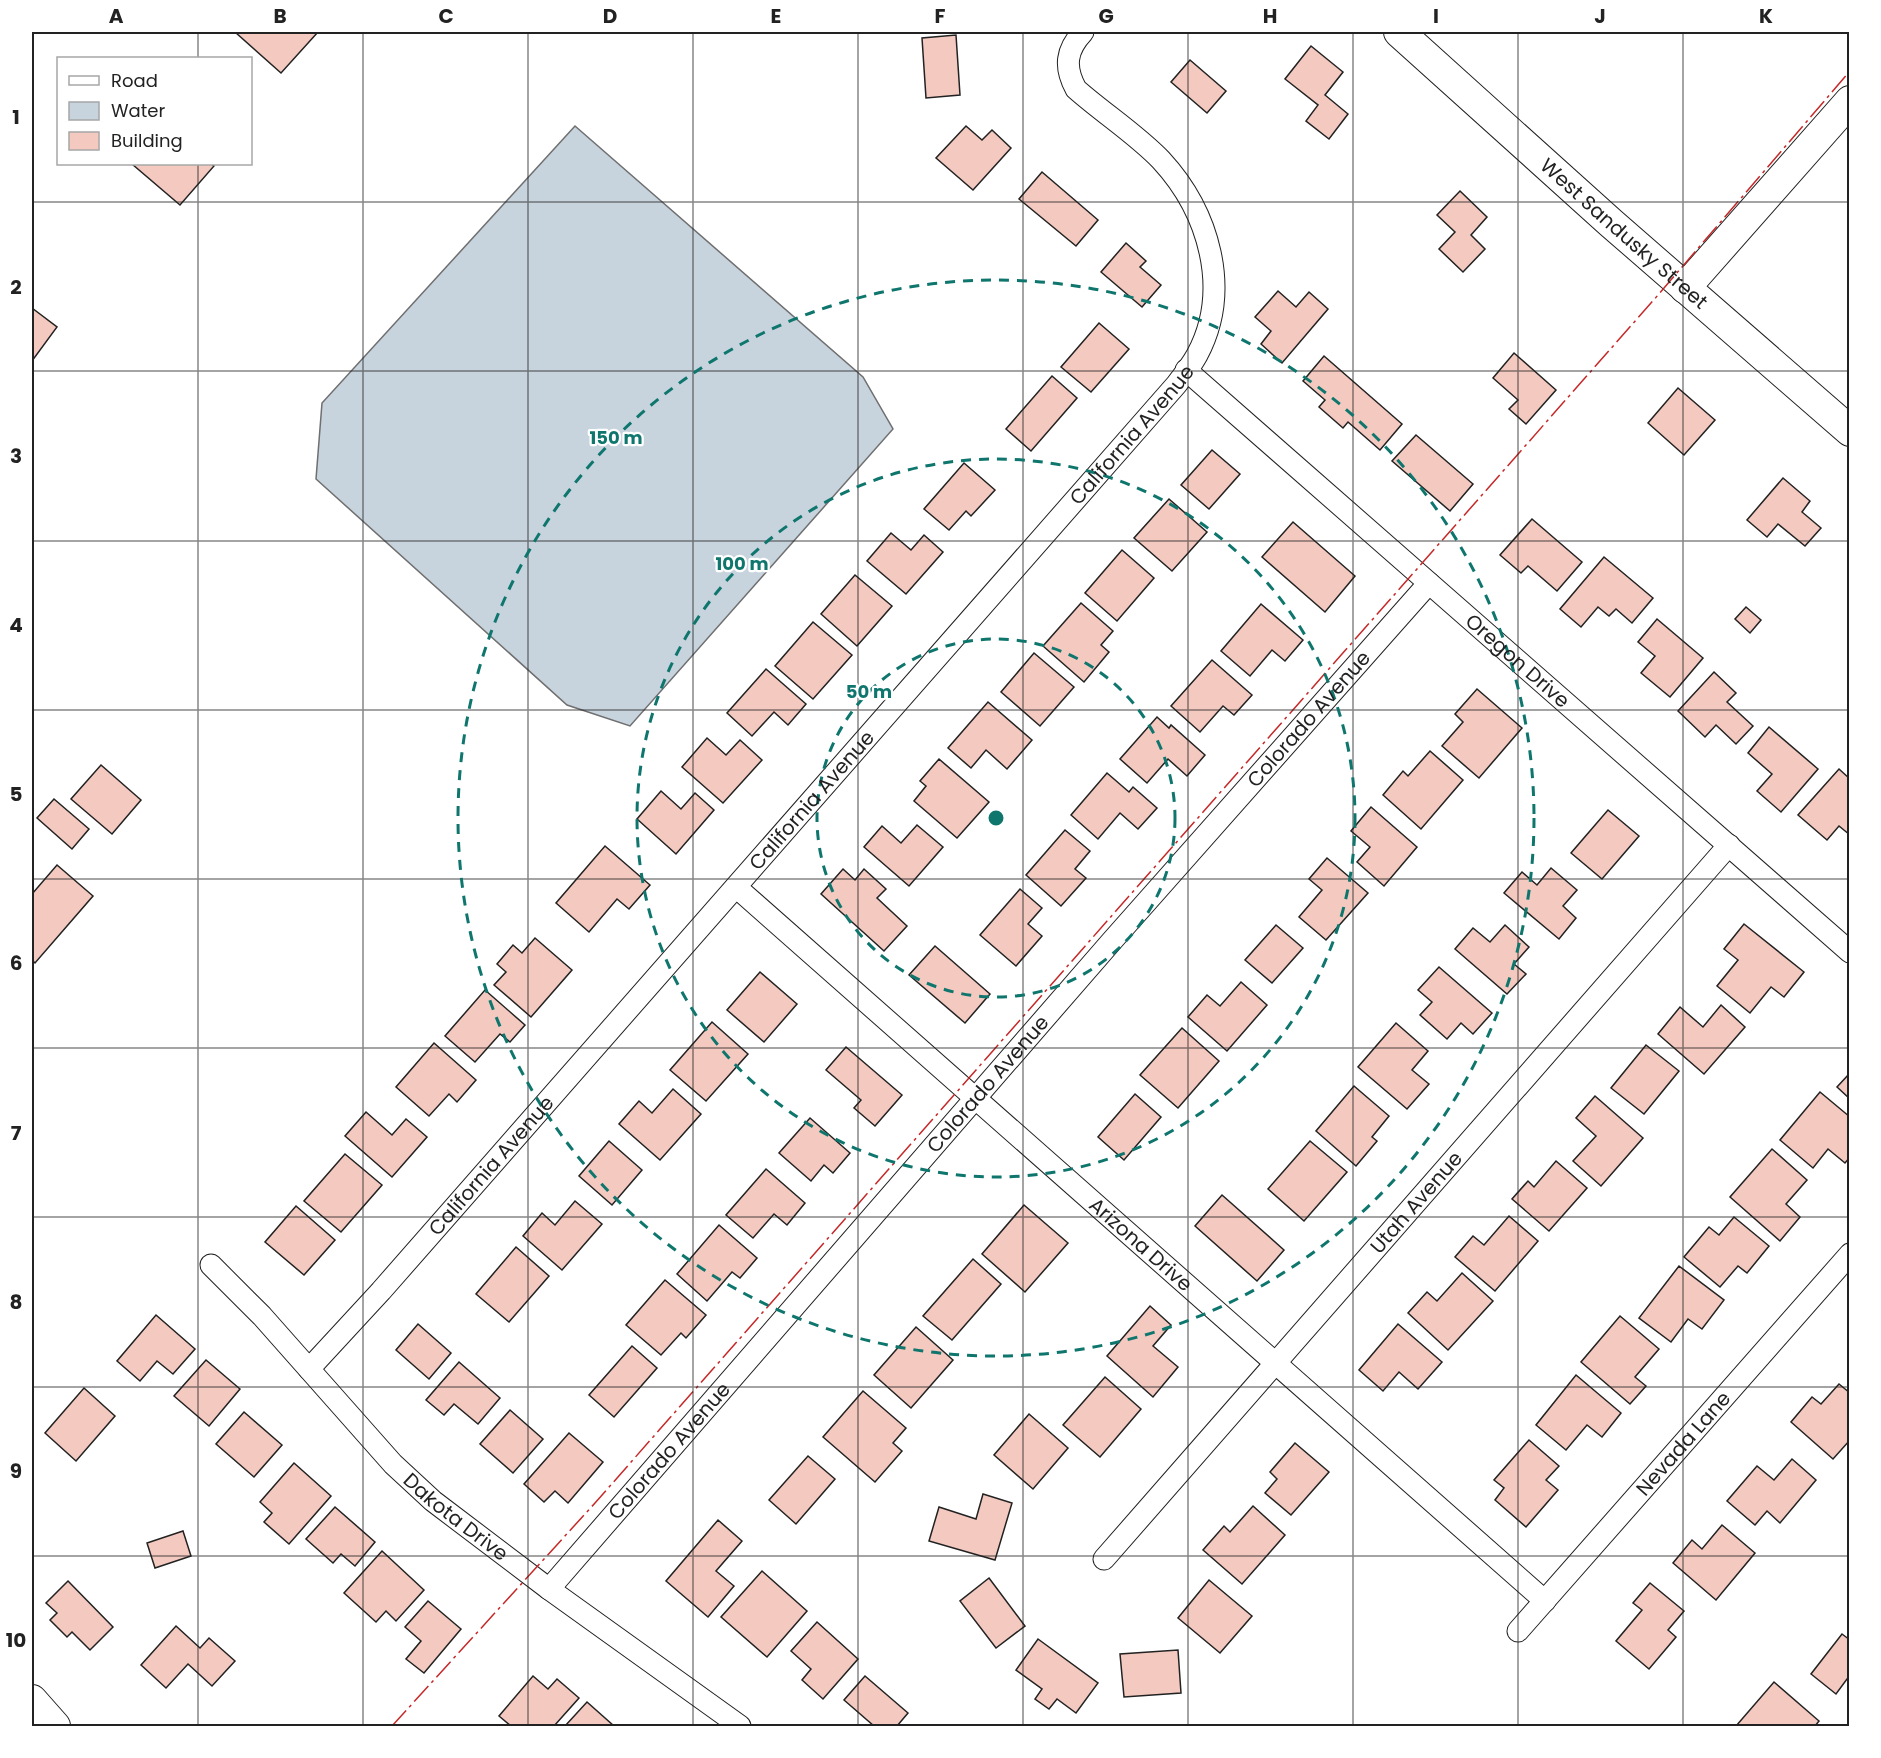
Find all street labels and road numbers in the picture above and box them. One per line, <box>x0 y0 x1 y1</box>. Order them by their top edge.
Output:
street label: West Sandusky Street <box>1534 152 1714 315</box>
street label: California Avenue <box>1063 359 1201 511</box>
street label: Oregon Drive <box>1459 607 1576 714</box>
street label: Colorado Avenue <box>1240 645 1377 793</box>
street label: California Avenue <box>743 724 881 876</box>
street label: Colorado Avenue <box>920 1009 1055 1159</box>
street label: California Avenue <box>422 1090 560 1242</box>
street label: Utah Avenue <box>1364 1145 1469 1260</box>
street label: Arizona Drive <box>1083 1191 1199 1298</box>
street label: Colorado Avenue <box>601 1376 737 1526</box>
street label: Nevada Lane <box>1629 1385 1737 1502</box>
street label: Dakota Drive <box>397 1466 514 1567</box>

